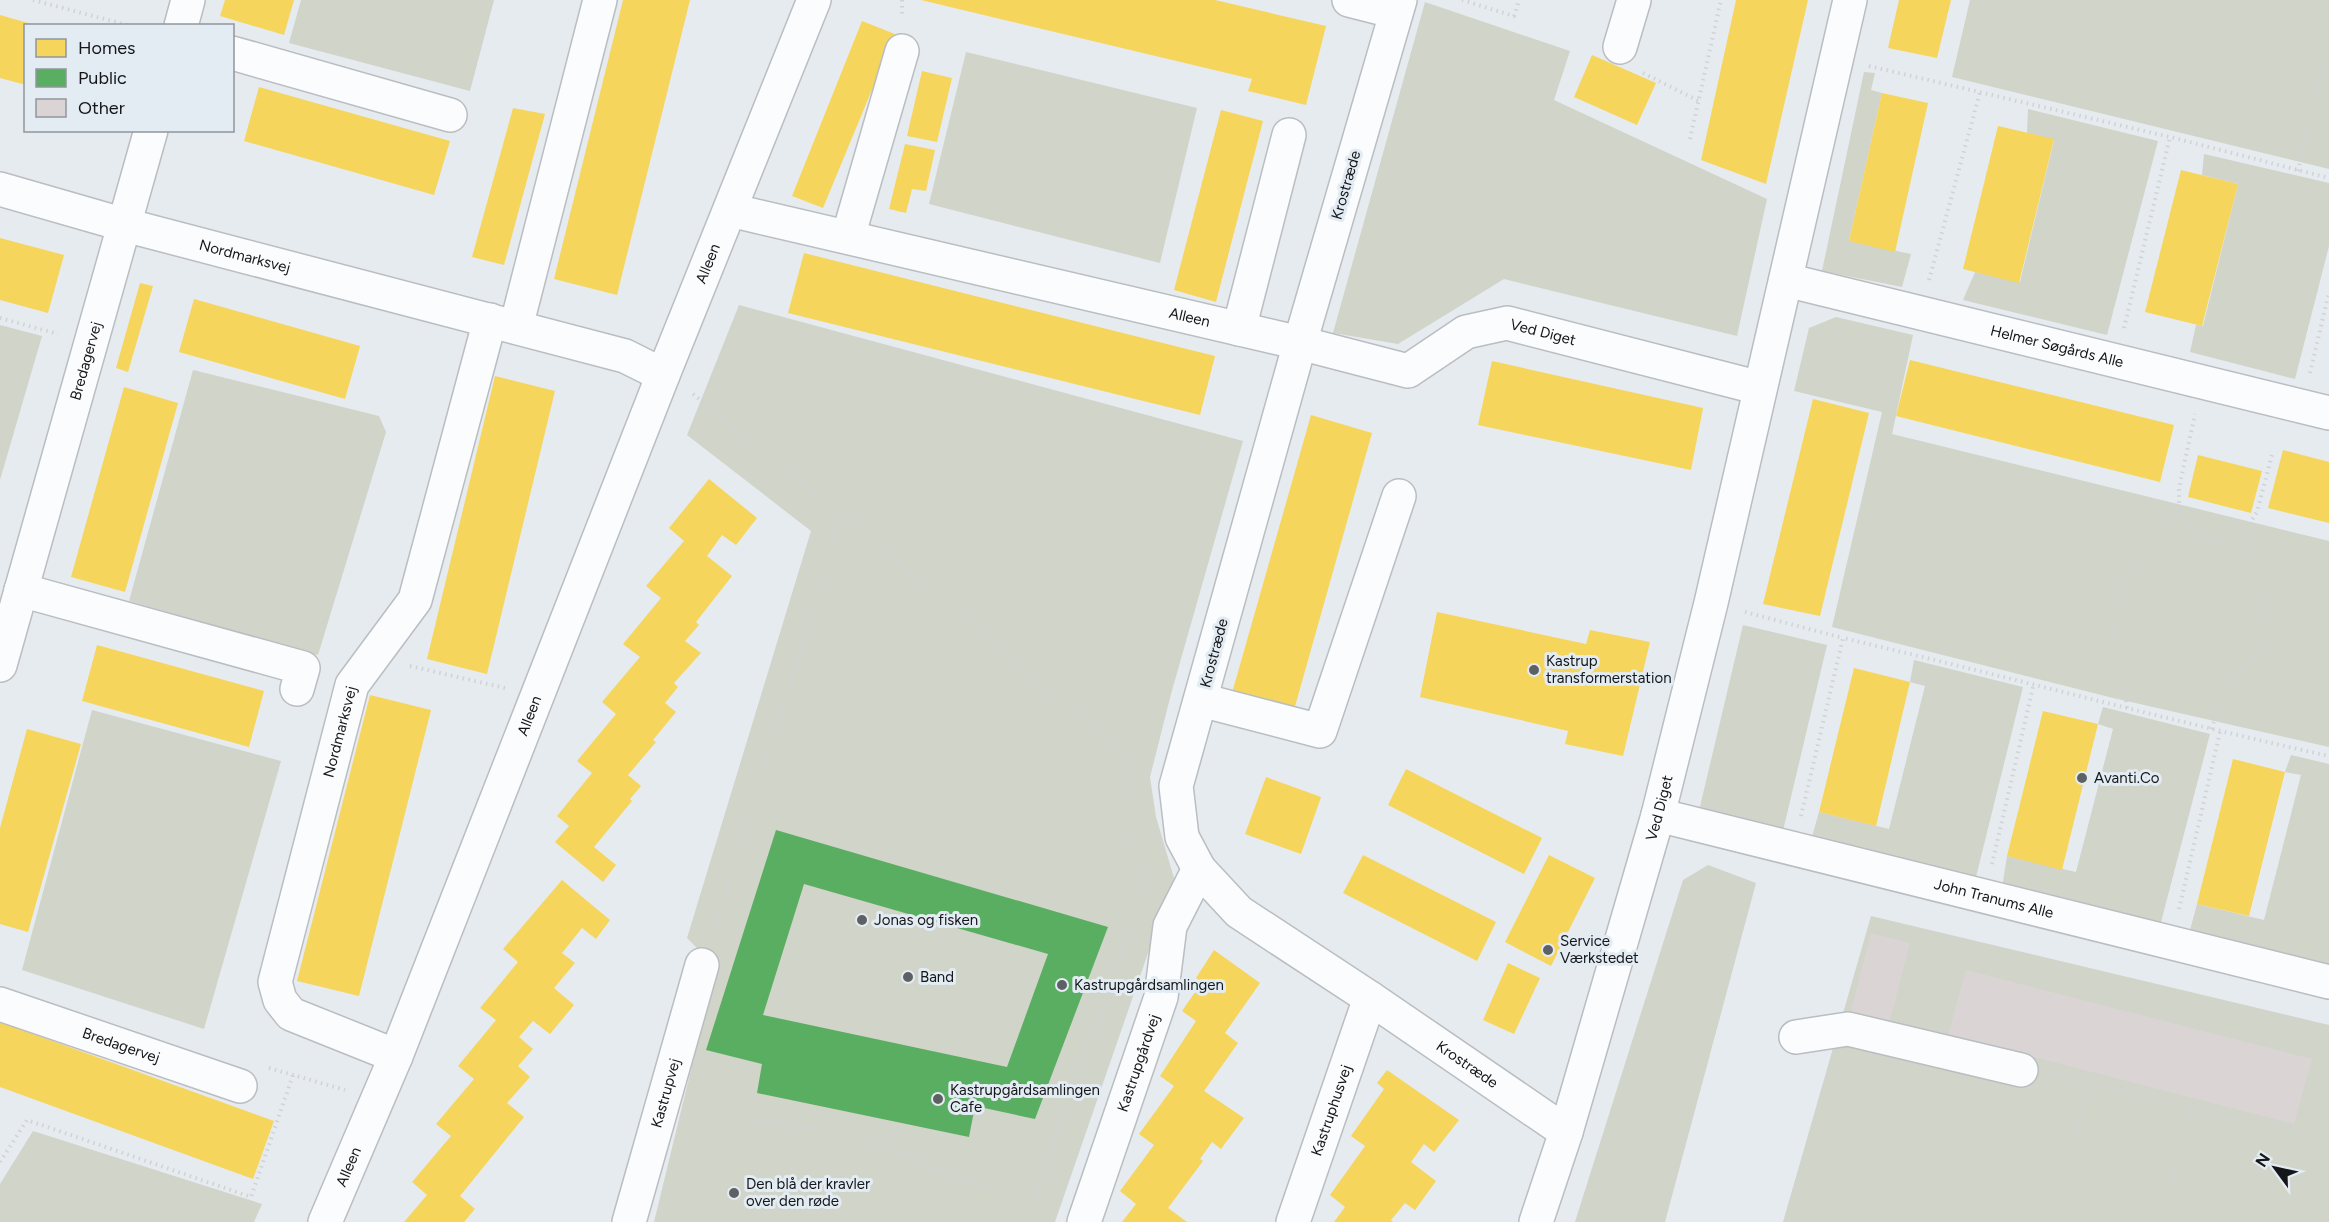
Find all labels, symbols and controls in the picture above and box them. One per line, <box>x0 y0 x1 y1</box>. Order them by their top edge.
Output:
legend <box>24 24 234 132</box>
text: Homes <box>78 37 136 59</box>
text: Public <box>78 67 127 89</box>
text: Other <box>78 97 125 119</box>
street label: Krostræde <box>1328 148 1364 222</box>
street label: Nordmarksvej <box>197 236 293 277</box>
street label: Alleen <box>692 241 724 286</box>
street label: Alleen <box>1167 304 1212 331</box>
street label: Ved Diget <box>1508 315 1578 349</box>
street label: Bredagervej <box>66 320 105 402</box>
street label: Helmer Søgårds Alle <box>1989 321 2125 371</box>
street label: Krostræde <box>1196 616 1232 690</box>
place label: Kastrup transformerstation <box>1546 652 1672 687</box>
marker: Kastrup transformerstation <box>1527 663 1541 677</box>
street label: Nordmarksvej <box>319 684 360 780</box>
street label: Alleen <box>513 693 545 738</box>
place label: Avanti.Co <box>2094 769 2160 787</box>
marker: Avanti.Co <box>2075 771 2089 785</box>
street label: Ved Diget <box>1642 773 1677 843</box>
street label: John Tranums Alle <box>1932 875 2055 922</box>
place label: Jonas og fisken <box>874 911 978 929</box>
marker: Jonas og fisken <box>855 913 869 927</box>
place label: Service Værkstedet <box>1560 932 1639 967</box>
marker: Service Værkstedet <box>1541 943 1555 957</box>
place label: Band <box>920 968 954 986</box>
marker: Band <box>901 970 915 984</box>
place label: Kastrupgårdsamlingen <box>1074 976 1224 994</box>
marker: Kastrupgårdsamlingen <box>1055 978 1069 992</box>
street label: Kastrupgårdvej <box>1113 1012 1163 1114</box>
street label: Bredagervej <box>80 1024 162 1067</box>
street label: Krostræde <box>1433 1037 1501 1092</box>
street label: Kastrupvej <box>647 1056 684 1130</box>
street label: Kastruphusvej <box>1307 1062 1355 1158</box>
place label: Kastrupgårdsamlingen Cafe <box>950 1081 1100 1116</box>
marker: Kastrupgårdsamlingen Cafe <box>931 1092 945 1106</box>
north arrow <box>2245 1138 2305 1198</box>
street label: Alleen <box>332 1144 365 1189</box>
text: N <box>2252 1150 2274 1170</box>
place label: Den blå der kravler over den røde <box>746 1175 870 1210</box>
marker: Den blå der kravler over den røde <box>727 1186 741 1200</box>

